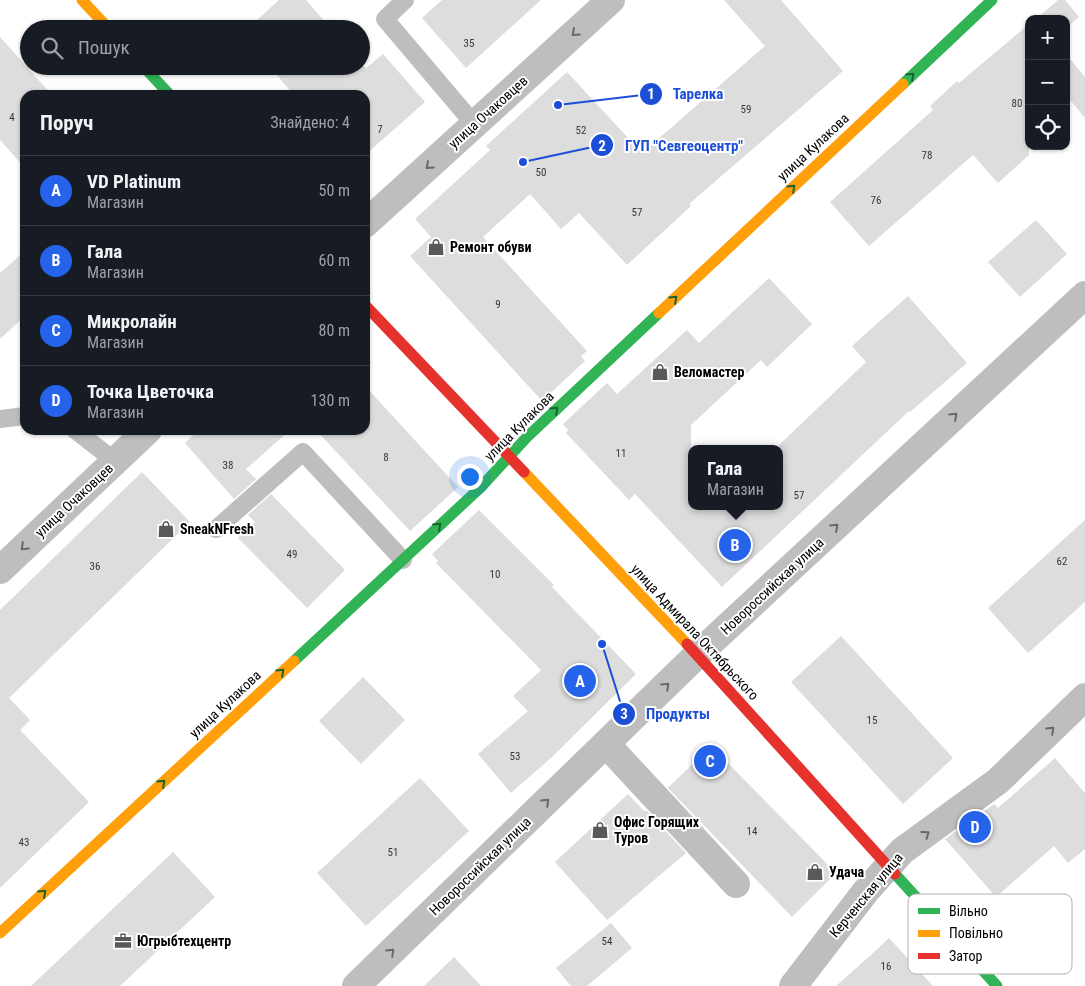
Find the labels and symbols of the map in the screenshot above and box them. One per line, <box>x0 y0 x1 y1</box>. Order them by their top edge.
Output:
one-way arrow <box>572 27 581 36</box>
house number: 35 <box>464 37 474 50</box>
street label: улица Очаковцев <box>445 72 531 152</box>
one-way arrow <box>905 73 914 82</box>
callout: Тарелка <box>638 79 734 109</box>
text: 1 <box>647 85 655 103</box>
text: Тарелка <box>673 85 723 103</box>
house number: 80 <box>1012 97 1022 110</box>
house number: 59 <box>741 103 751 116</box>
street label: улица Кулакова <box>774 110 852 184</box>
house number: 4 <box>9 111 15 124</box>
house number: 7 <box>377 123 383 136</box>
house number: 52 <box>576 124 586 137</box>
callout: ГУП "Севгеоцентр" <box>590 130 753 160</box>
text: 2 <box>598 137 606 155</box>
text: ГУП "Севгеоцентр" <box>625 137 743 155</box>
house number: 78 <box>922 149 932 162</box>
one-way arrow <box>426 160 435 169</box>
house number: 50 <box>536 166 546 179</box>
one-way arrow <box>787 185 796 194</box>
house number: 76 <box>871 194 881 207</box>
house number: 57 <box>632 206 642 219</box>
shop icon: Ремонт обуви <box>426 237 446 257</box>
place label: Ремонт обуви <box>450 239 532 255</box>
one-way arrow <box>668 296 677 305</box>
house number: 9 <box>495 298 501 311</box>
shop icon: Веломастер <box>650 362 670 382</box>
place label: Веломастер <box>674 364 744 380</box>
street label: улица Кулакова <box>481 388 557 464</box>
one-way arrow <box>550 407 559 416</box>
one-way arrow <box>949 413 958 422</box>
house number: 11 <box>616 447 626 460</box>
house number: 8 <box>383 451 389 464</box>
house number: 38 <box>223 459 233 472</box>
street label: улица Очаковцев <box>32 460 116 540</box>
your location <box>457 464 483 490</box>
house number: 57 <box>794 489 804 502</box>
shop icon: SneakNFresh <box>156 519 176 539</box>
place label: SneakNFresh <box>180 521 254 537</box>
one-way arrow <box>433 523 442 532</box>
one-way arrow <box>830 524 839 533</box>
pin: B <box>719 526 751 564</box>
street label: Новороссийская улица <box>717 534 827 638</box>
one-way arrow <box>20 541 29 550</box>
house number: 49 <box>287 548 297 561</box>
house number: 62 <box>1057 555 1067 568</box>
house number: 36 <box>90 560 100 573</box>
street label: улица Адмирала Октябрьского <box>628 561 762 703</box>
house number: 10 <box>490 568 500 581</box>
pin: A <box>564 662 596 700</box>
street label: улица Кулакова <box>186 667 264 741</box>
one-way arrow <box>276 669 285 678</box>
one-way arrow <box>660 682 669 691</box>
callout: Продукты <box>611 699 720 729</box>
text: 3 <box>620 705 628 723</box>
text: Продукты <box>646 705 710 723</box>
house number: 15 <box>867 714 877 727</box>
one-way arrow <box>1045 727 1054 736</box>
pin: C <box>694 742 726 780</box>
house number: 53 <box>510 750 520 763</box>
one-way arrow <box>157 780 166 789</box>
one-way arrow <box>540 799 549 808</box>
pin: D <box>959 808 991 846</box>
street label: Новороссийская улица <box>426 813 534 919</box>
place label: Офис Горящих Туров <box>614 814 700 846</box>
shop icon: Офис Горящих Туров <box>590 820 610 840</box>
house number: 14 <box>747 825 758 838</box>
one-way arrow <box>920 831 930 840</box>
house number: 43 <box>19 836 29 849</box>
house number: 51 <box>388 846 398 859</box>
street label: Керченская улица <box>826 850 906 940</box>
shop icon: Удача <box>805 862 825 882</box>
place label: Удача <box>829 864 864 880</box>
one-way arrow <box>38 890 47 899</box>
legend <box>908 894 1072 974</box>
text: Вільно <box>949 903 988 919</box>
text: Повільно <box>949 925 1003 941</box>
office icon: Югрыбтехцентр <box>113 931 133 951</box>
place label: Югрыбтехцентр <box>137 933 231 949</box>
house number: 54 <box>602 935 613 948</box>
text: Затор <box>949 948 983 964</box>
one-way arrow <box>386 949 395 958</box>
house number: 16 <box>881 960 891 973</box>

